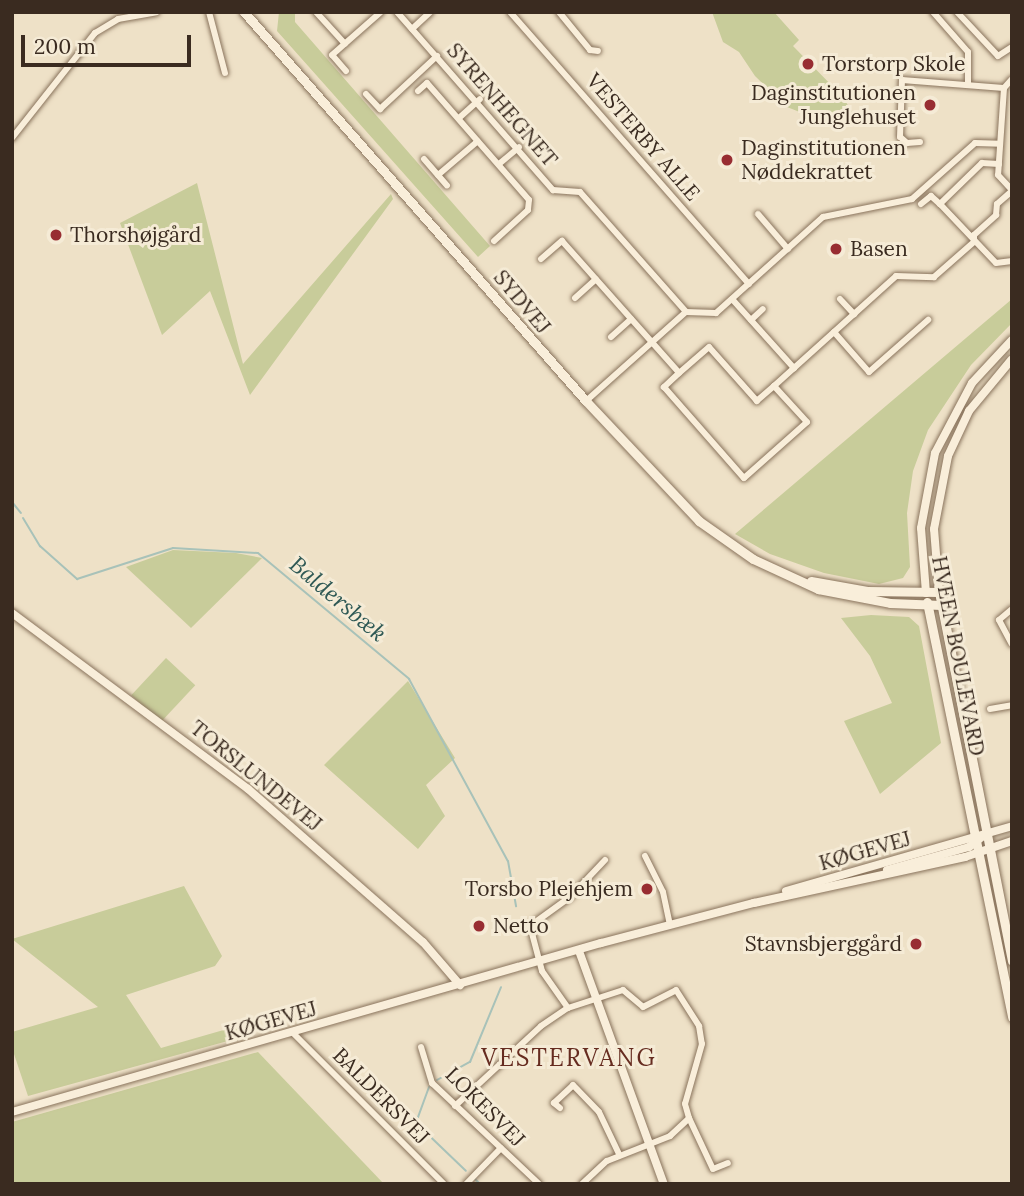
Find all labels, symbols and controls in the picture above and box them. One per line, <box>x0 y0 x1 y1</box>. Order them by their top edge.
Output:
scale bar <box>24 21 194 65</box>
text: 200 m <box>34 33 96 60</box>
street label: SYRENHEGNET <box>442 38 562 172</box>
place label: Torstorp Skole <box>822 51 965 77</box>
marker: Torstorp Skole <box>800 56 816 72</box>
street label: VESTERBY ALLE <box>581 68 705 206</box>
place label: Daginstitutionen Junglehuset <box>751 80 916 130</box>
marker: Daginstitutionen Junglehuset <box>922 97 938 113</box>
place label: Daginstitutionen Nøddekrattet <box>741 135 906 185</box>
marker: Daginstitutionen Nøddekrattet <box>719 152 735 168</box>
place label: Thorshøjgård <box>70 222 201 248</box>
marker: Thorshøjgård <box>48 227 64 243</box>
place label: Basen <box>850 236 908 262</box>
marker: Basen <box>828 241 844 257</box>
street label: SYDVEJ <box>488 265 556 339</box>
water label: Baldersbæk <box>284 550 392 648</box>
street label: HVEEN BOULEVARD <box>926 554 990 758</box>
street label: TORSLUNDEVEJ <box>185 715 327 837</box>
street label: KØGEVEJ <box>816 826 914 876</box>
place label: Torsbo Plejehjem <box>465 876 633 902</box>
marker: Torsbo Plejehjem <box>639 881 655 897</box>
place label: Netto <box>493 913 549 939</box>
marker: Netto <box>471 918 487 934</box>
place label: Stavnsbjerggård <box>745 931 902 957</box>
marker: Stavnsbjerggård <box>908 936 924 952</box>
street label: KØGEVEJ <box>222 996 320 1046</box>
street label: BALDERSVEJ <box>328 1043 434 1149</box>
district label: VESTERVANG <box>482 1044 656 1072</box>
street label: LOKESVEJ <box>440 1062 530 1152</box>

